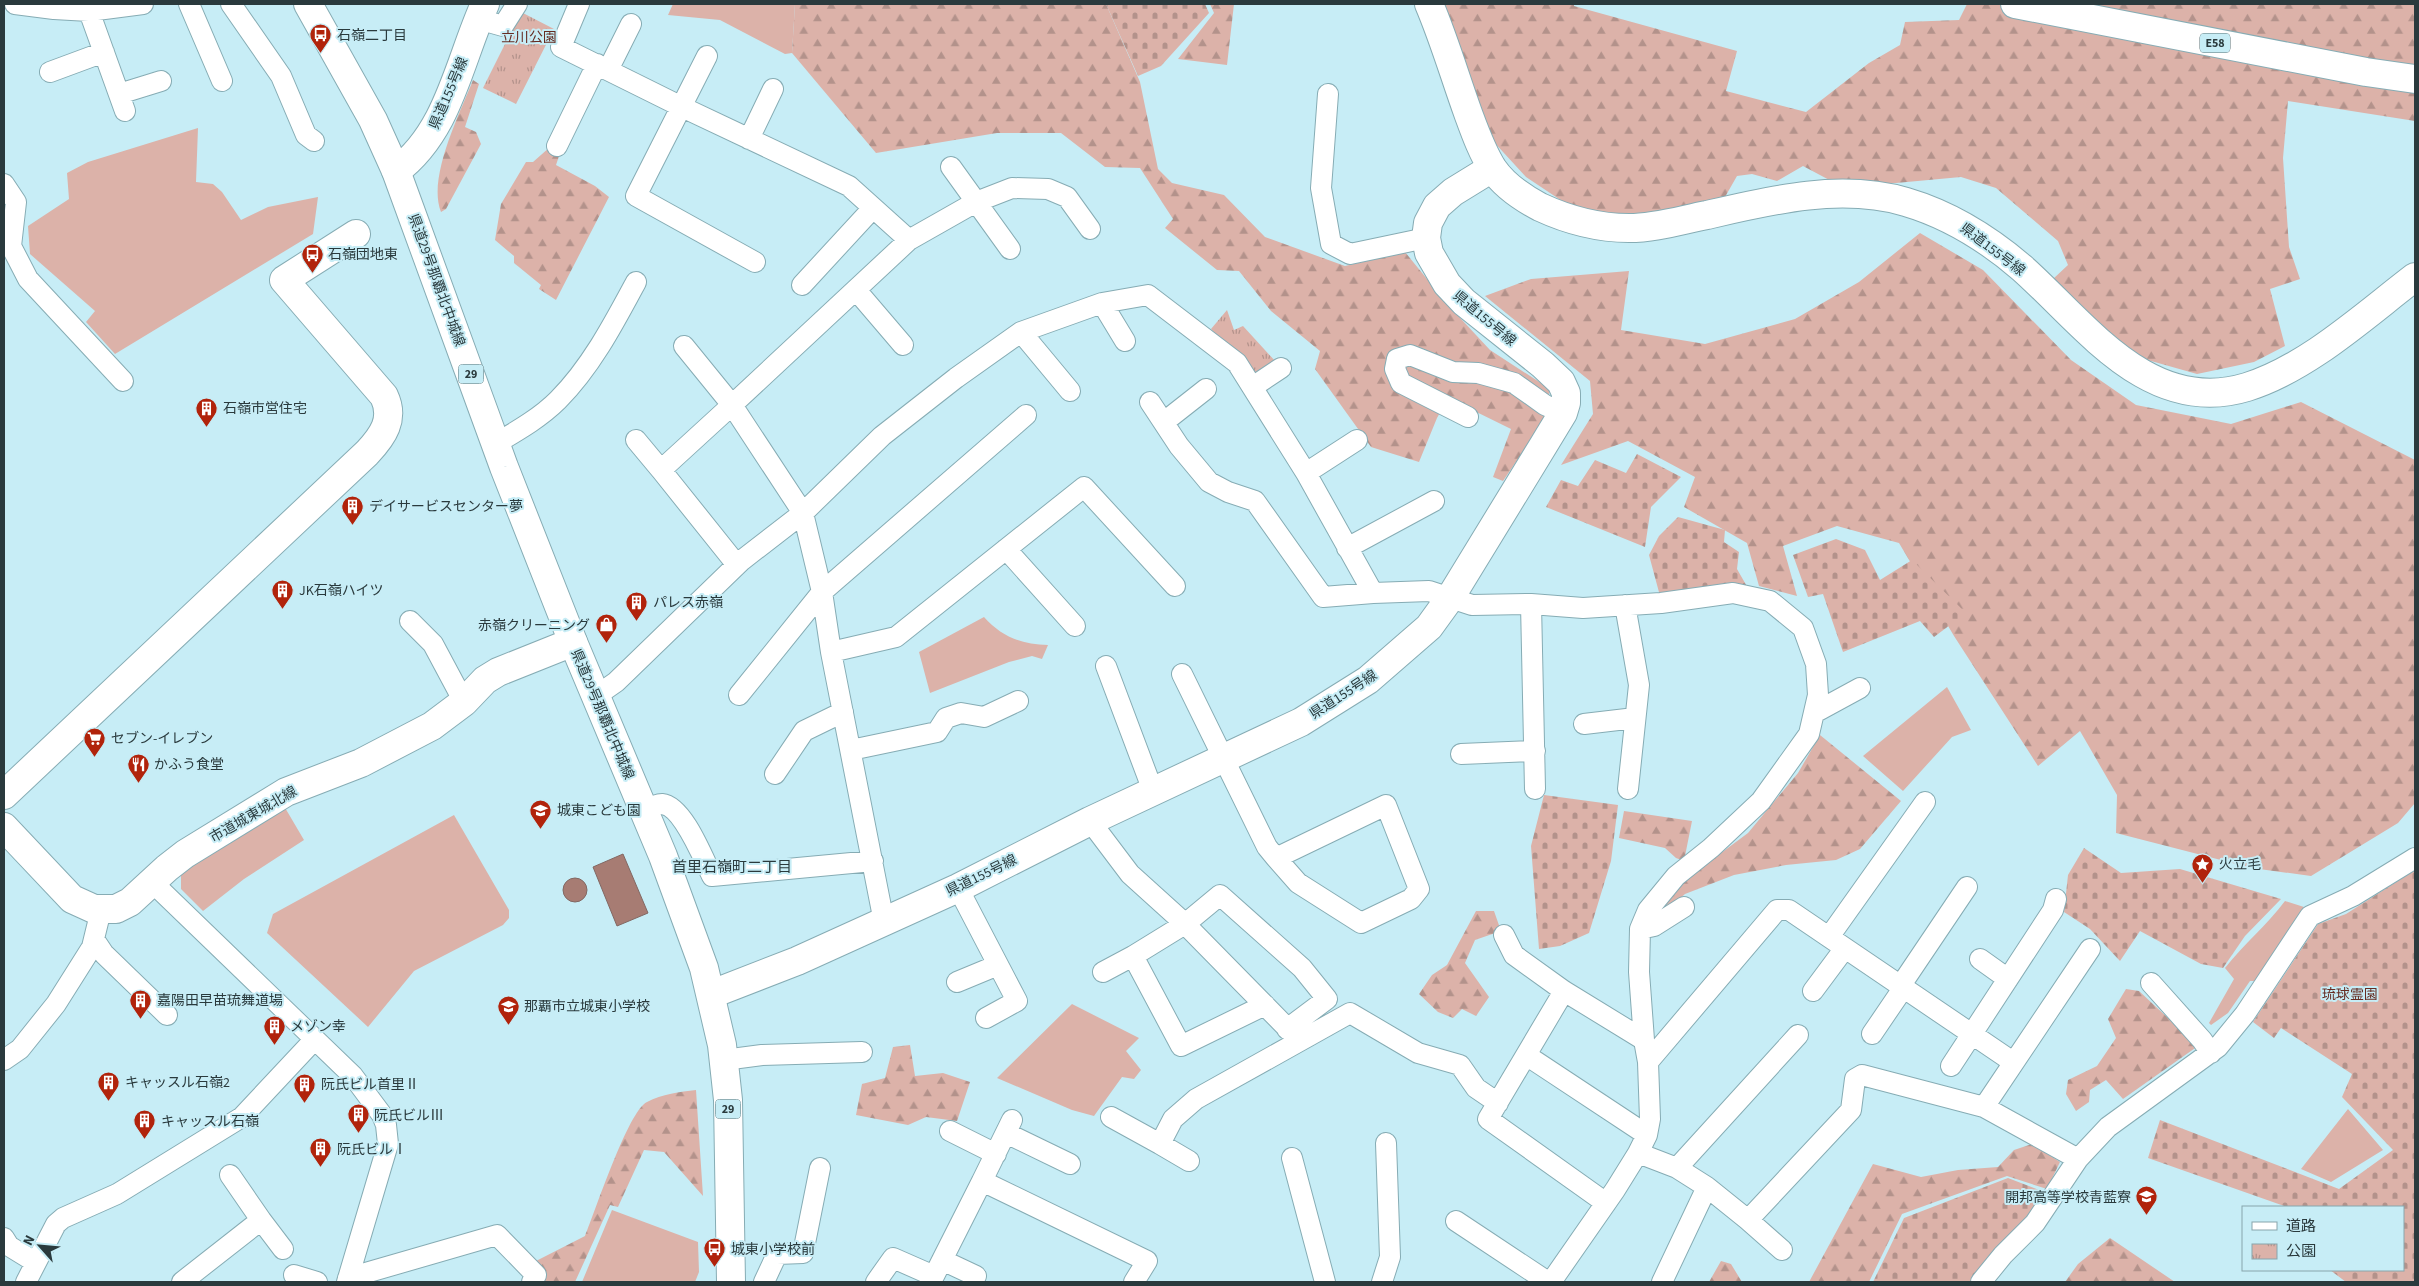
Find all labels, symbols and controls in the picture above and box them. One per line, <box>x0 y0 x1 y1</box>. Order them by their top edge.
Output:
bus stop icon: 石嶺二丁目 <box>309 23 333 54</box>
place label: 石嶺二丁目 <box>337 26 407 46</box>
park label: 立川公園 <box>501 28 557 48</box>
road number: E58 <box>2200 34 2230 52</box>
street label: 県道155号線 <box>425 54 473 133</box>
street label: 県道29号那覇北中城線 <box>403 211 469 350</box>
street label: 県道155号線 <box>1956 219 2029 281</box>
bus stop icon: 石嶺団地東 <box>300 242 324 273</box>
place label: 石嶺団地東 <box>328 245 398 265</box>
street label: 県道155号線 <box>1448 286 1520 351</box>
road number: 29 <box>458 364 484 384</box>
building icon: 石嶺市営住宅 <box>195 396 219 427</box>
place label: 石嶺市営住宅 <box>223 399 307 419</box>
building icon: デイサービスセンター夢 <box>341 494 365 525</box>
place label: デイサービスセンター夢 <box>369 497 523 517</box>
building icon: JK石嶺ハイツ <box>271 578 295 609</box>
place label: JK石嶺ハイツ <box>299 581 384 601</box>
building icon: パレス赤嶺 <box>625 590 649 621</box>
place label: パレス赤嶺 <box>653 593 723 613</box>
shop icon: 赤嶺クリーニング <box>594 613 618 644</box>
place label: 赤嶺クリーニング <box>478 616 590 636</box>
street label: 県道29号那覇北中城線 <box>566 646 639 783</box>
street label: 県道155号線 <box>1306 666 1381 724</box>
supermarket icon: セブン-イレブン <box>83 726 107 757</box>
place label: セブン-イレブン <box>111 729 213 749</box>
restaurant icon: かふう食堂 <box>126 752 150 783</box>
place label: かふう食堂 <box>154 755 224 775</box>
street label: 市道城東城北線 <box>206 782 301 848</box>
school or university icon: 城東こども園 <box>529 798 553 829</box>
place label: 城東こども園 <box>557 801 641 821</box>
street label: 県道155号線 <box>943 850 1020 902</box>
place icon: 火立毛 <box>2191 852 2215 883</box>
place label: 火立毛 <box>2219 855 2261 875</box>
district label: 首里石嶺町二丁目 <box>672 857 792 878</box>
park label: 琉球霊園 <box>2322 985 2378 1005</box>
building icon: 嘉陽田早苗琉舞道場 <box>129 988 153 1019</box>
place label: 嘉陽田早苗琉舞道場 <box>157 991 283 1011</box>
school or university icon: 那覇市立城東小学校 <box>496 994 520 1025</box>
place label: 那覇市立城東小学校 <box>524 997 650 1017</box>
building icon: メゾン幸 <box>262 1014 286 1045</box>
place label: メゾン幸 <box>290 1017 346 1037</box>
building icon: キャッスル石嶺2 <box>97 1070 121 1101</box>
building icon: 阮氏ビル首里Ⅱ <box>293 1072 317 1103</box>
place label: キャッスル石嶺2 <box>125 1073 230 1093</box>
place label: 阮氏ビル首里Ⅱ <box>321 1075 419 1095</box>
road number: 29 <box>716 1100 740 1118</box>
building icon: 阮氏ビルⅢ <box>346 1103 370 1134</box>
place label: 阮氏ビルⅢ <box>374 1106 444 1126</box>
building icon: キャッスル石嶺 <box>133 1109 157 1140</box>
place label: キャッスル石嶺 <box>161 1112 259 1132</box>
building icon: 阮氏ビルⅠ <box>309 1137 333 1168</box>
place label: 阮氏ビルⅠ <box>337 1140 407 1160</box>
school or university icon: 開邦高等学校青藍寮 <box>2135 1185 2159 1216</box>
place label: 開邦高等学校青藍寮 <box>2005 1188 2131 1208</box>
legend <box>2242 1206 2404 1271</box>
text: 道路 <box>2286 1216 2316 1237</box>
north arrow <box>15 1221 65 1271</box>
text: N <box>18 1232 40 1249</box>
bus stop icon: 城東小学校前 <box>703 1237 727 1268</box>
place label: 城東小学校前 <box>731 1240 815 1260</box>
text: 公園 <box>2286 1241 2316 1262</box>

